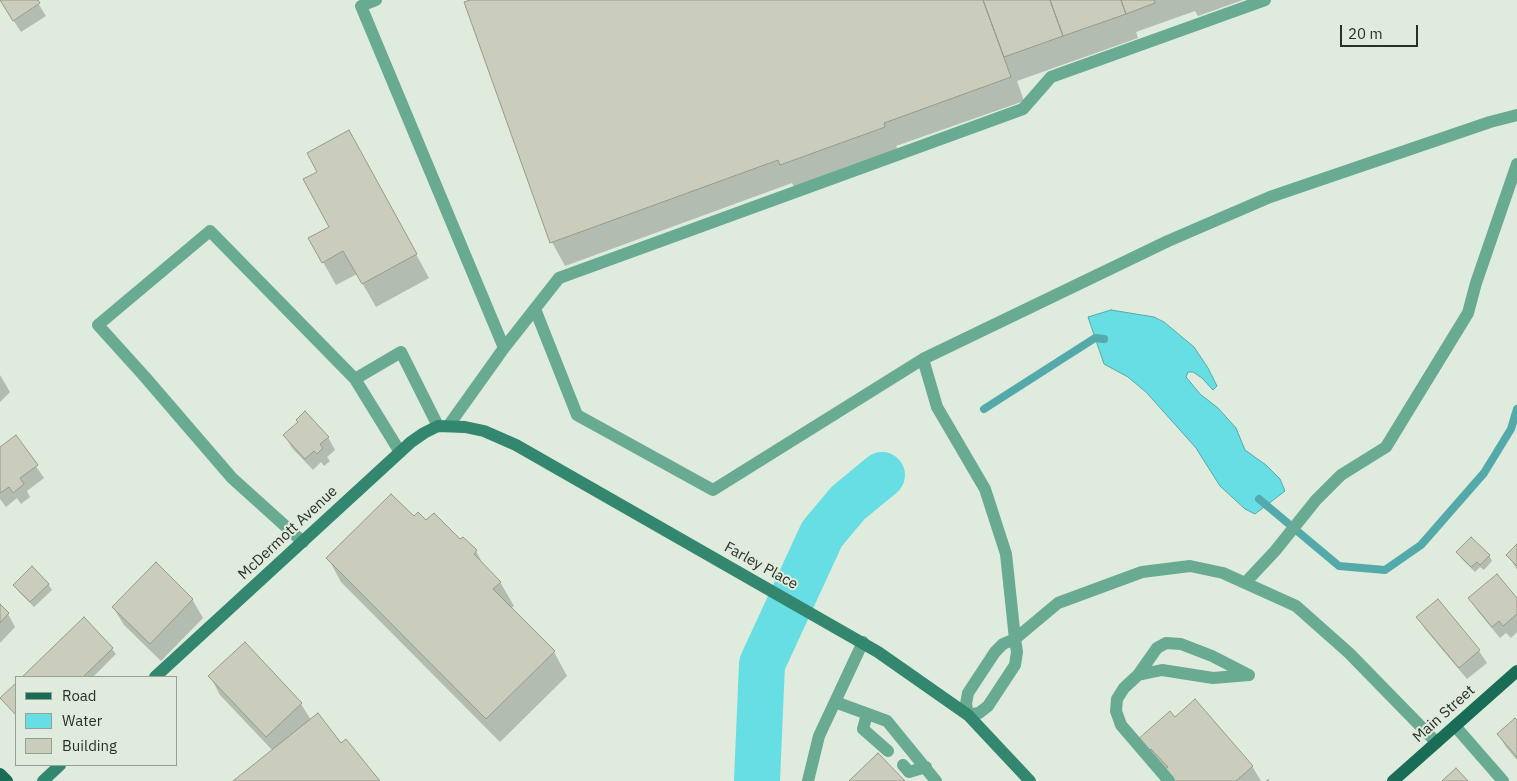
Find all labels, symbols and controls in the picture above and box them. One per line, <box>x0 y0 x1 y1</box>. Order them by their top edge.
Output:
scale bar <box>1342 15 1420 47</box>
text: 20 m <box>1348 24 1383 43</box>
street label: McDermott Avenue <box>235 482 341 584</box>
street label: Farley Place <box>721 538 801 594</box>
legend <box>15 676 178 766</box>
street label: Main Street <box>1409 682 1479 746</box>
text: Road <box>62 686 97 705</box>
text: Water <box>62 711 102 730</box>
text: Building <box>62 736 117 755</box>

